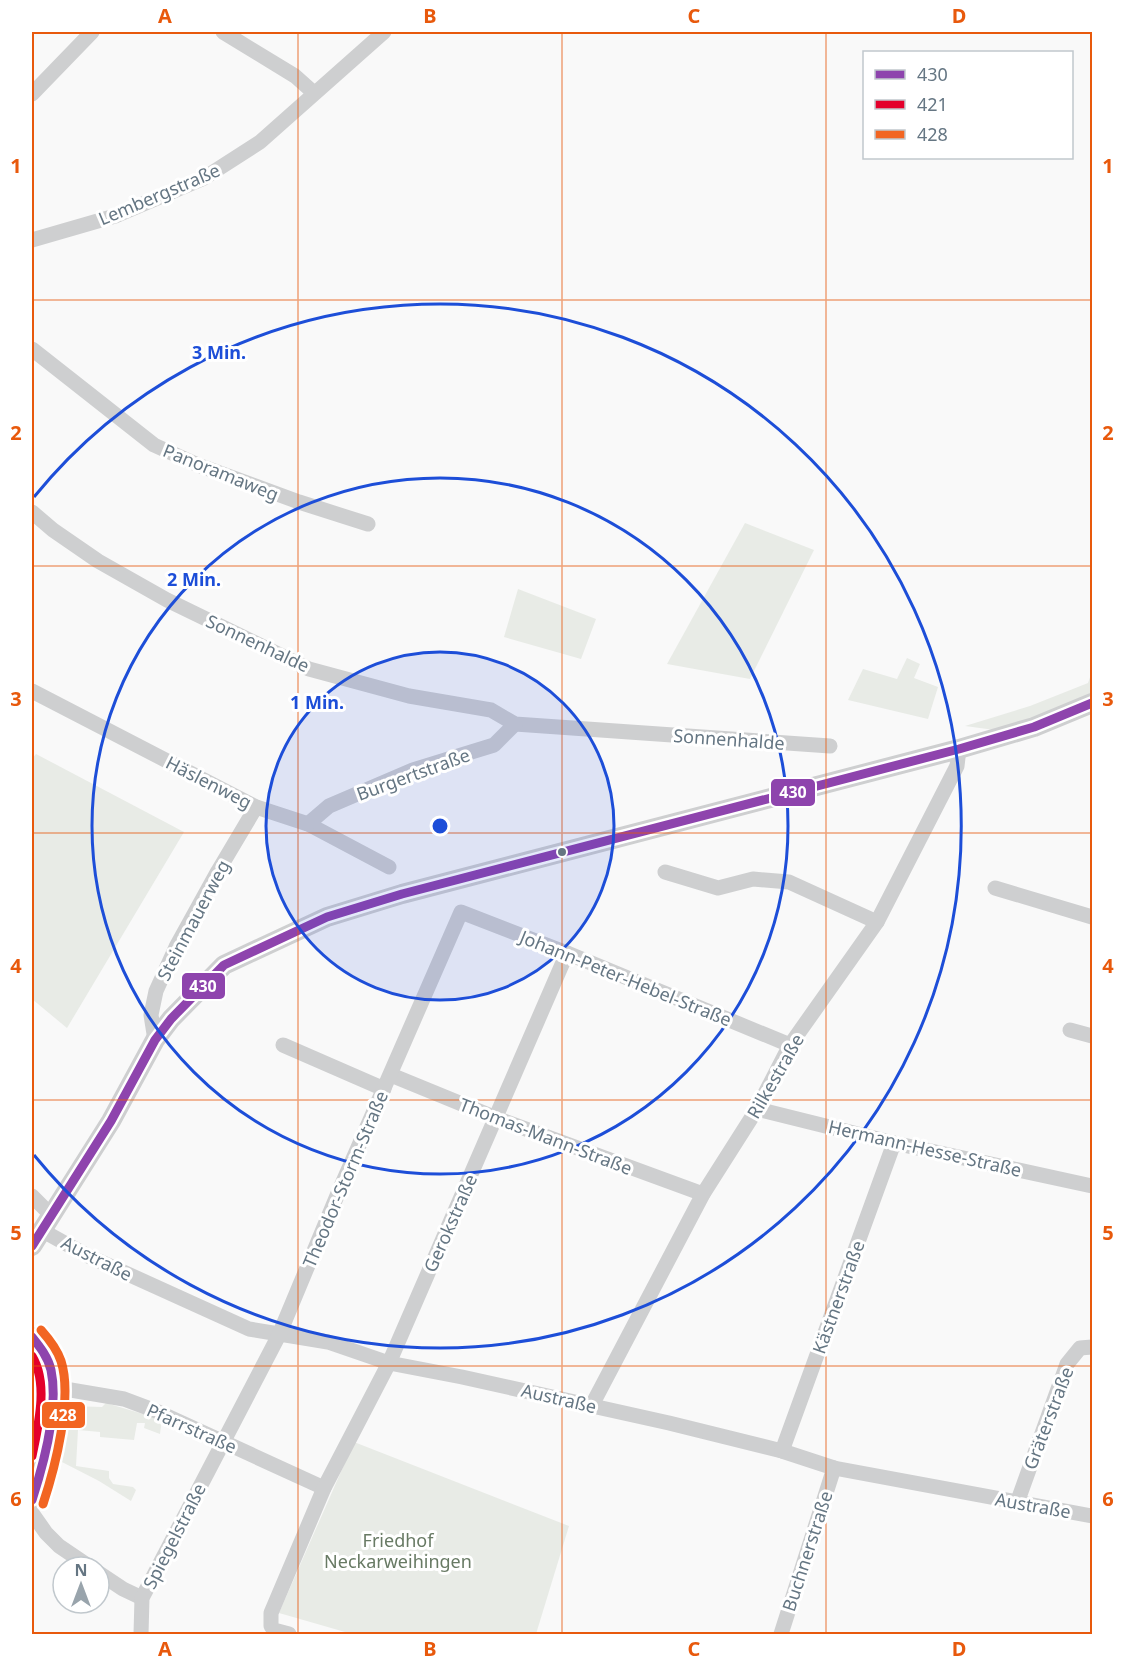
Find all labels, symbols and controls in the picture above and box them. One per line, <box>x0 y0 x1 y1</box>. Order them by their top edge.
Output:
text: A <box>158 2 172 29</box>
text: B <box>423 2 437 29</box>
text: C <box>688 2 701 29</box>
text: D <box>952 2 966 29</box>
legend <box>863 51 1073 159</box>
text: 430 <box>917 62 948 86</box>
text: 421 <box>917 92 948 116</box>
text: 428 <box>917 122 948 146</box>
text: 1 <box>10 152 22 179</box>
text: 1 <box>1102 152 1114 179</box>
street label: Lembergstraße <box>95 158 223 230</box>
text: 3 Min. <box>192 340 246 364</box>
text: 2 <box>10 419 22 446</box>
text: 2 <box>1102 419 1114 446</box>
street label: Panoramaweg <box>160 438 282 506</box>
text: 2 Min. <box>167 567 221 591</box>
street label: Sonnenhalde <box>202 609 314 677</box>
text: 3 <box>10 685 22 712</box>
text: 3 <box>1102 685 1114 712</box>
text: 1 Min. <box>290 690 344 714</box>
street label: Sonnenhalde <box>673 723 785 755</box>
street label: Burgertstraße <box>353 742 473 806</box>
street label: Häslenweg <box>162 750 256 814</box>
line badge: 430 <box>770 778 816 807</box>
text: 430 <box>779 781 807 803</box>
centre of rings <box>430 816 450 836</box>
unlabelled marker <box>556 846 568 858</box>
street label: Steinmauerweg <box>151 856 235 984</box>
street label: Johann-Peter-Hebel-Straße <box>515 924 735 1031</box>
text: 4 <box>10 952 22 979</box>
text: 4 <box>1102 952 1114 979</box>
line badge: 430 <box>181 972 226 1000</box>
text: 430 <box>189 975 217 997</box>
street label: Rilkestraße <box>741 1029 809 1123</box>
street label: Theodor-Storm-Straße <box>297 1087 393 1271</box>
street label: Thomas-Mann-Straße <box>456 1092 636 1180</box>
street label: Hermann-Hesse-Straße <box>826 1114 1024 1182</box>
street label: Gerokstraße <box>418 1170 482 1276</box>
text: 5 <box>10 1219 22 1246</box>
text: 5 <box>1102 1219 1114 1246</box>
street label: Austraße <box>57 1230 137 1286</box>
street label: Kästnerstraße <box>806 1237 870 1357</box>
street label: Gräterstraße <box>1017 1363 1079 1473</box>
street label: Austraße <box>519 1378 599 1418</box>
street label: Pfarrstraße <box>143 1398 241 1458</box>
line badge: 428 <box>41 1401 86 1429</box>
text: 428 <box>49 1404 77 1426</box>
street label: Spiegelstraße <box>137 1479 211 1593</box>
text: 6 <box>10 1485 22 1512</box>
text: 6 <box>1102 1485 1114 1512</box>
street label: Austraße <box>993 1487 1073 1523</box>
street label: Buchnerstraße <box>776 1488 838 1614</box>
park label: Friedhof Neckarweihingen <box>324 1528 472 1573</box>
north arrow <box>51 1555 111 1615</box>
text: N <box>74 1559 88 1581</box>
text: A <box>158 1635 172 1662</box>
text: B <box>423 1635 437 1662</box>
text: C <box>688 1635 701 1662</box>
text: D <box>952 1635 966 1662</box>

